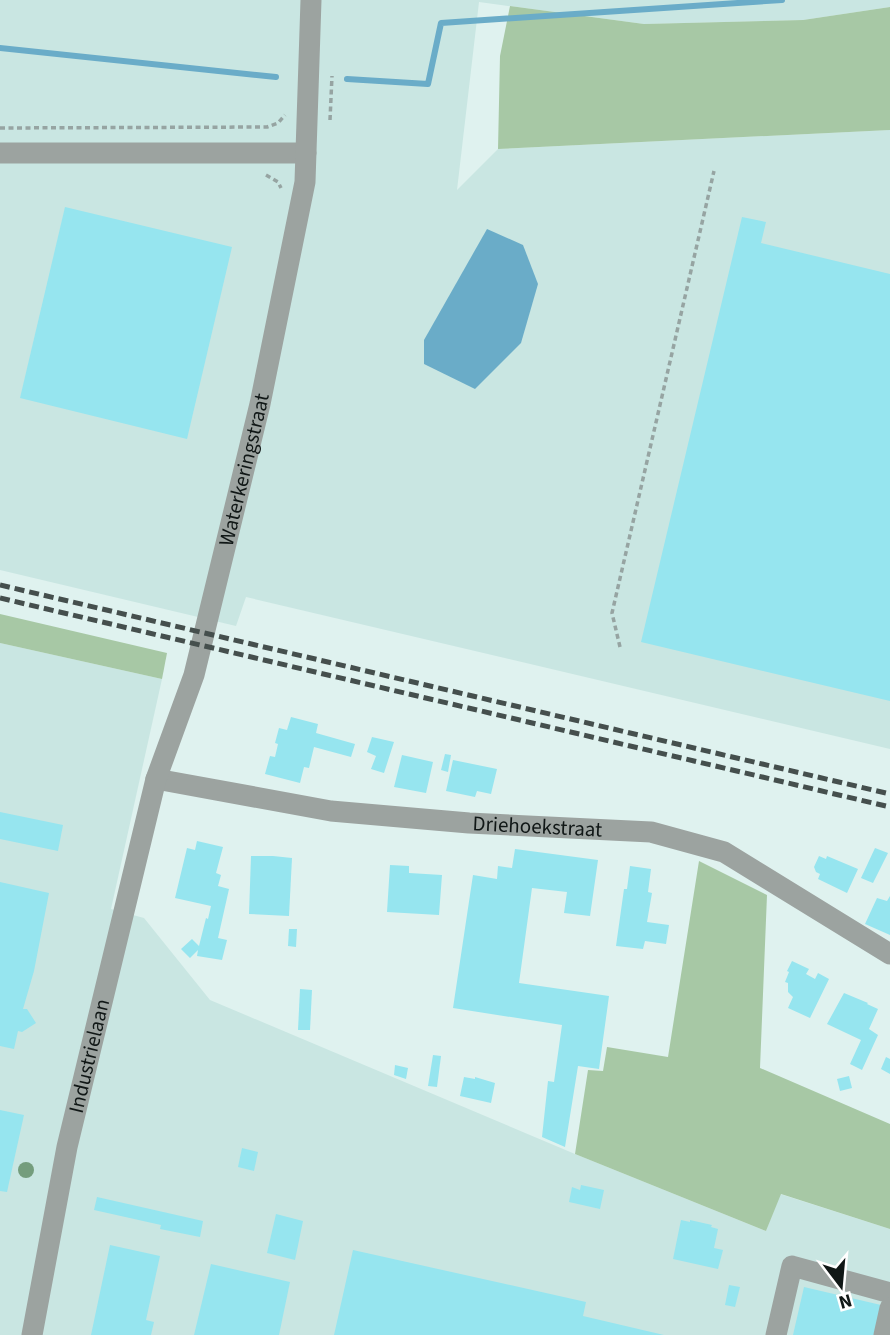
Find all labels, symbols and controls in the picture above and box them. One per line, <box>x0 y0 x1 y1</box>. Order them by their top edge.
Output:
street label: Waterkeringstraat <box>211 391 277 549</box>
street label: Driehoekstraat <box>472 808 603 845</box>
street label: Industrielaan <box>61 996 117 1116</box>
north arrow <box>806 1251 876 1321</box>
text: N <box>835 1286 855 1316</box>

